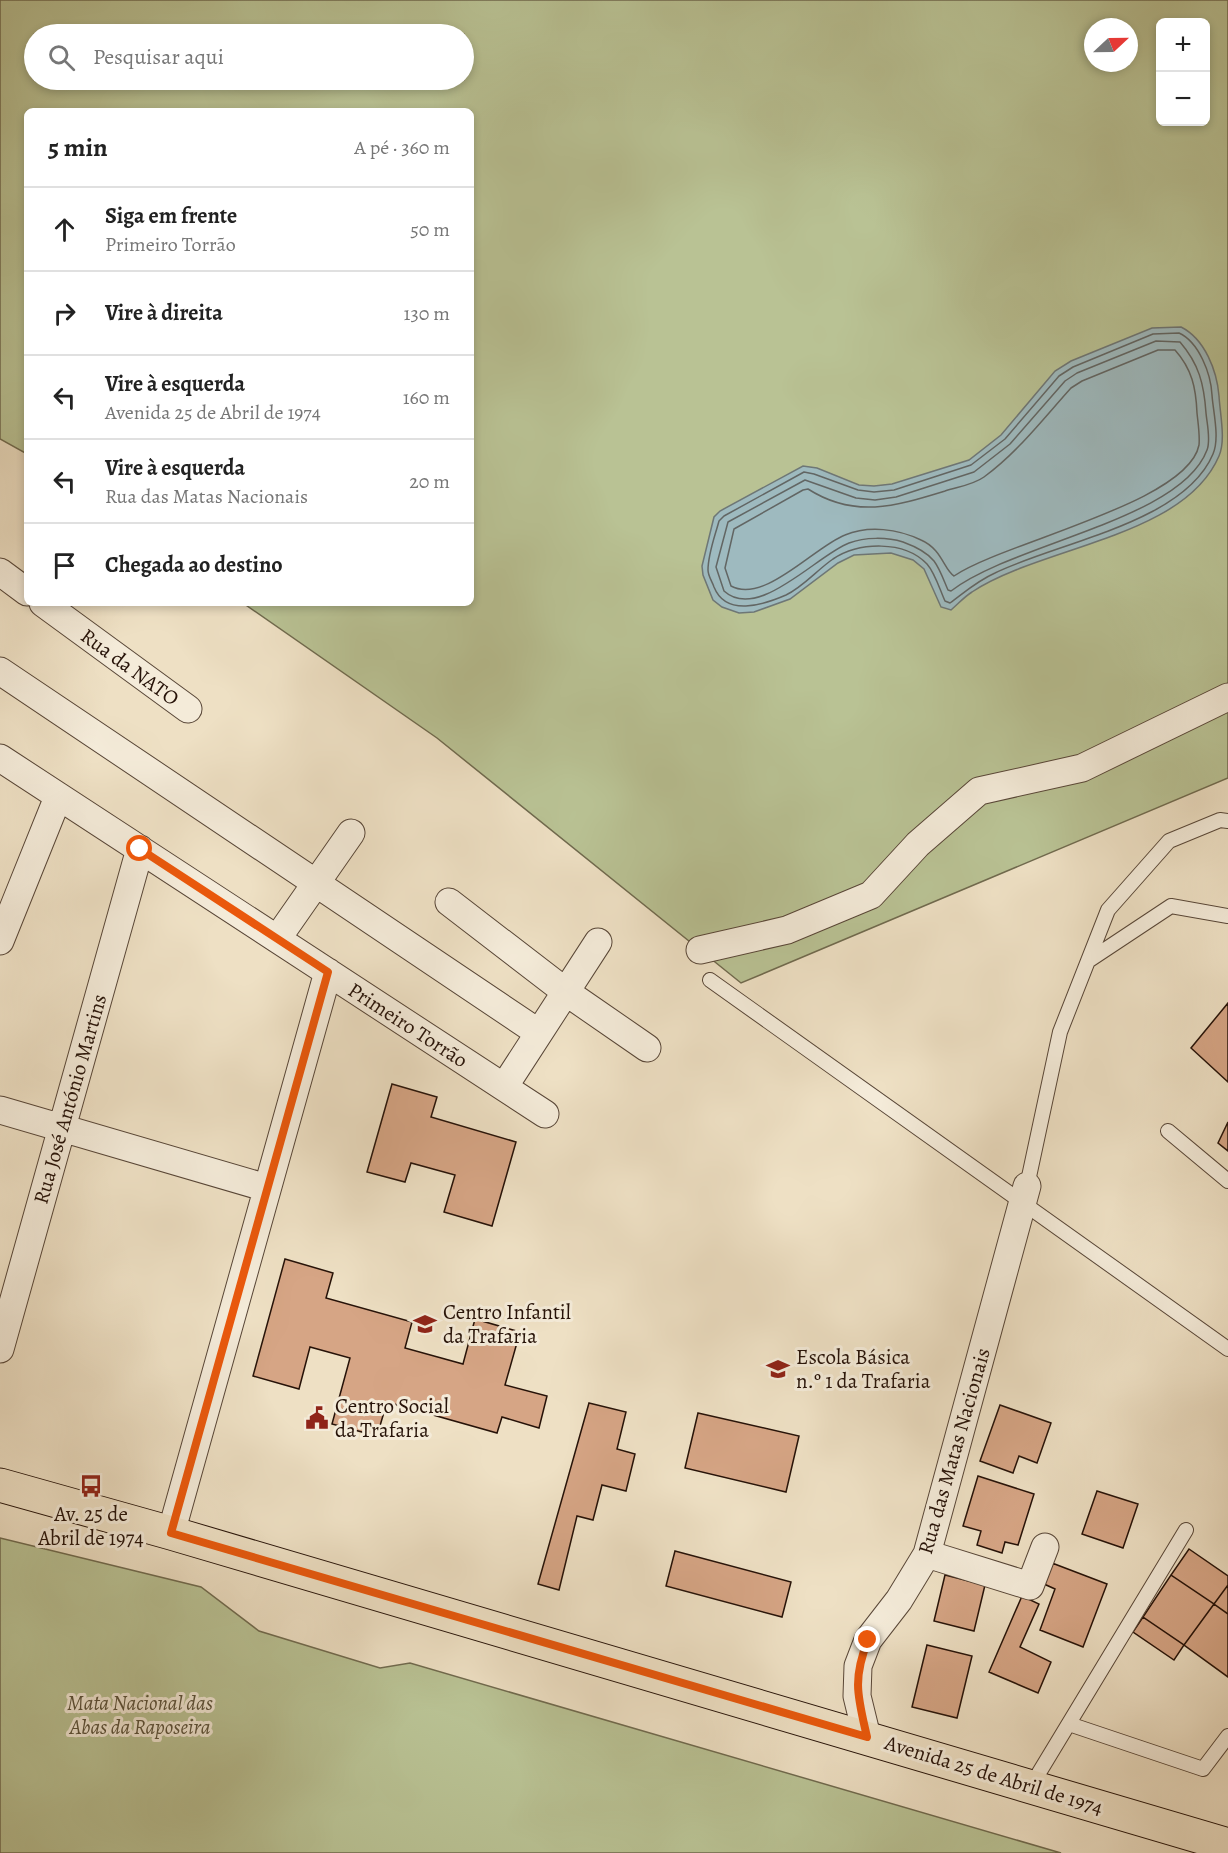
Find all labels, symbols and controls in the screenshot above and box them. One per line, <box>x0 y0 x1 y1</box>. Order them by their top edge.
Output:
north arrow <box>1084 18 1138 72</box>
map controls <box>1156 18 1210 126</box>
button: + <box>1156 18 1210 72</box>
search box <box>24 24 474 90</box>
icon: search <box>45 41 78 74</box>
text: Pesquisar aqui <box>93 42 224 72</box>
button: − <box>1156 72 1210 126</box>
text: 5 min <box>48 130 108 165</box>
text: A pé · 360 m <box>354 134 450 161</box>
text: Siga em frente <box>105 201 237 231</box>
icon: ahead <box>48 213 81 246</box>
text: 50 m <box>410 216 450 243</box>
text: Primeiro Torrão <box>105 231 236 258</box>
icon: right <box>48 297 81 330</box>
text: Vire à direita <box>105 298 223 328</box>
text: 130 m <box>404 300 450 327</box>
text: Vire à esquerda <box>105 369 245 399</box>
icon: left <box>48 381 81 414</box>
text: 160 m <box>403 384 450 411</box>
text: Avenida 25 de Abril de 1974 <box>105 399 321 426</box>
text: Vire à esquerda <box>105 453 245 483</box>
icon: left <box>48 465 81 498</box>
text: 20 m <box>409 468 450 495</box>
text: Rua das Matas Nacionais <box>105 483 308 510</box>
icon: arrive <box>48 549 81 582</box>
text: Chegada ao destino <box>105 550 283 580</box>
street label: Rua da NATO <box>75 622 185 712</box>
route start <box>126 835 152 861</box>
street label: Primeiro Torrão <box>343 976 473 1074</box>
street label: Rua José António Martins <box>27 991 113 1207</box>
place label: Centro Infantil da Trafaria <box>443 1298 571 1350</box>
school or university icon: Centro Infantil da Trafaria <box>412 1311 438 1337</box>
place label: Escola Básica n.º 1 da Trafaria <box>796 1343 931 1395</box>
street label: Rua das Matas Nacionais <box>911 1345 997 1557</box>
school or university icon: Escola Básica n.º 1 da Trafaria <box>765 1356 791 1382</box>
place label: Centro Social da Trafaria <box>335 1392 449 1444</box>
public building icon: Centro Social da Trafaria <box>304 1405 330 1431</box>
bus stop icon: Av. 25 de Abril de 1974 <box>78 1473 104 1499</box>
place label: Av. 25 de Abril de 1974 <box>37 1500 144 1552</box>
route end <box>854 1626 880 1652</box>
park label: Mata Nacional das Abas da Raposeira <box>67 1689 213 1741</box>
street label: Avenida 25 de Abril de 1974 <box>881 1728 1106 1822</box>

